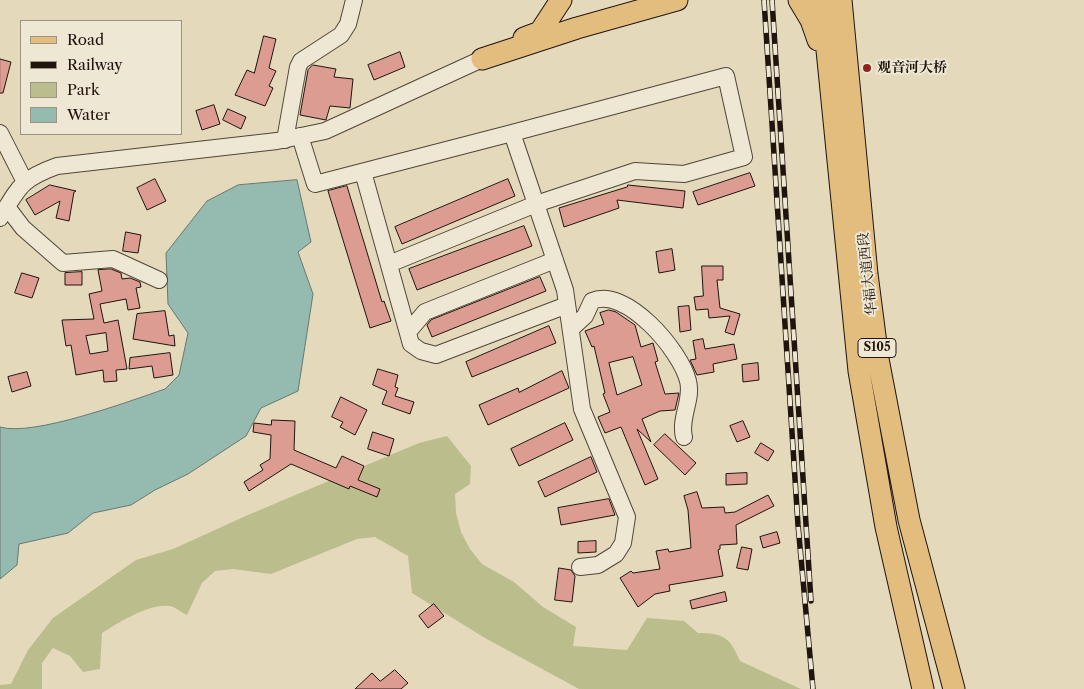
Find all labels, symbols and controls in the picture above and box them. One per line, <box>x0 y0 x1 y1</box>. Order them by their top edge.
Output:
legend <box>20 20 182 135</box>
text: Road <box>67 30 104 49</box>
text: Railway <box>67 55 123 74</box>
place label: 观音河大桥 <box>877 60 947 76</box>
marker: 观音河大桥 <box>861 62 873 74</box>
text: Park <box>67 80 100 99</box>
text: Water <box>67 105 110 124</box>
street label: 华福大道西段 <box>855 231 881 317</box>
road number: S105 <box>858 338 896 358</box>

